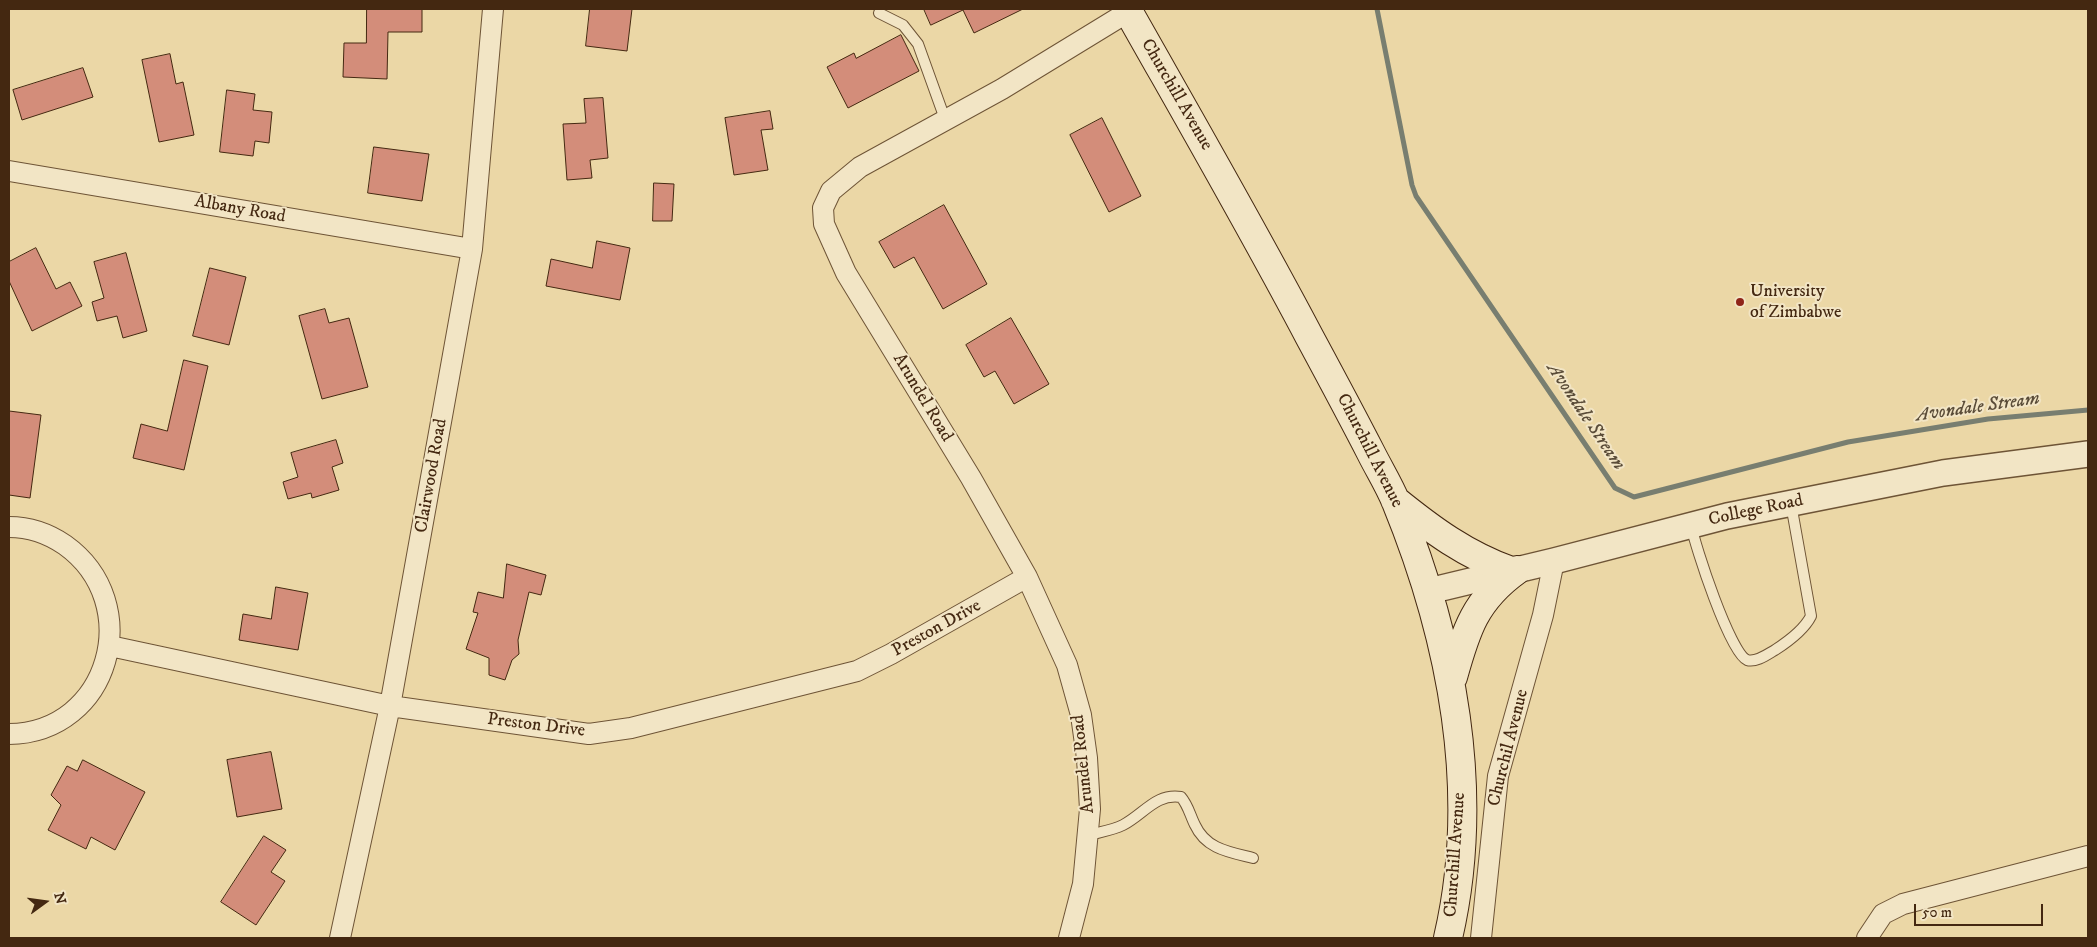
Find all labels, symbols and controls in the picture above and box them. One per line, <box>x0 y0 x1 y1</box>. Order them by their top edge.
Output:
street label: Churchill Avenue <box>1135 35 1217 155</box>
street label: Albany Road <box>193 191 287 229</box>
place label: University of Zimbabwe <box>1750 281 1841 324</box>
marker: University of Zimbabwe <box>1734 296 1746 308</box>
street label: Arundel Road <box>887 350 957 446</box>
water label: Avondale Stream <box>1541 359 1629 475</box>
water label: Avondale Stream <box>1915 388 2041 428</box>
street label: Churchill Avenue <box>1331 390 1407 512</box>
street label: Clairwood Road <box>411 417 453 535</box>
street label: College Road <box>1707 490 1805 532</box>
street label: Preston Drive <box>889 596 985 662</box>
street label: Churchil Avenue <box>1484 687 1534 809</box>
street label: Preston Drive <box>486 709 586 743</box>
street label: Arundel Road <box>1068 714 1100 814</box>
street label: Churchill Avenue <box>1441 792 1471 918</box>
north arrow <box>20 877 70 927</box>
text: N <box>49 891 70 906</box>
scale bar <box>1917 894 2046 926</box>
text: 50 m <box>1922 903 1952 922</box>

